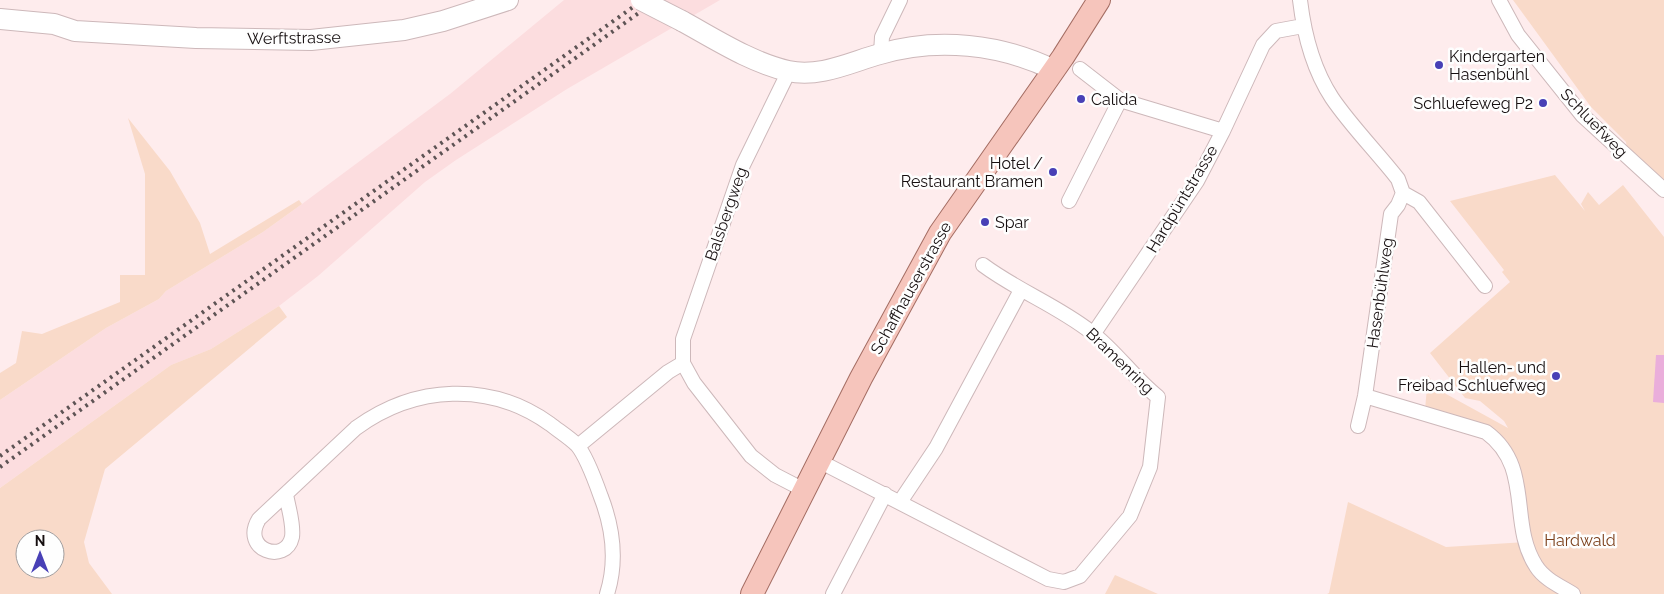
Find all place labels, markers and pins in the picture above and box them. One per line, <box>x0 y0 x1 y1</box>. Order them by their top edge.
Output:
place label: Kindergarten Hasenbühl <box>1449 47 1545 84</box>
marker: Kindergarten Hasenbühl <box>1433 59 1445 71</box>
place label: Calida <box>1091 90 1137 109</box>
marker: Calida <box>1075 93 1087 105</box>
place label: Schluefeweg P2 <box>1413 94 1533 113</box>
marker: Schluefeweg P2 <box>1537 97 1549 109</box>
place label: Hotel / Restaurant Bramen <box>901 154 1043 191</box>
marker: Hotel / Restaurant Bramen <box>1047 166 1059 178</box>
place label: Spar <box>995 213 1029 232</box>
marker: Spar <box>979 216 991 228</box>
place label: Hallen- und Freibad Schluefweg <box>1398 358 1546 395</box>
marker: Hallen- und Freibad Schluefweg <box>1550 370 1562 382</box>

